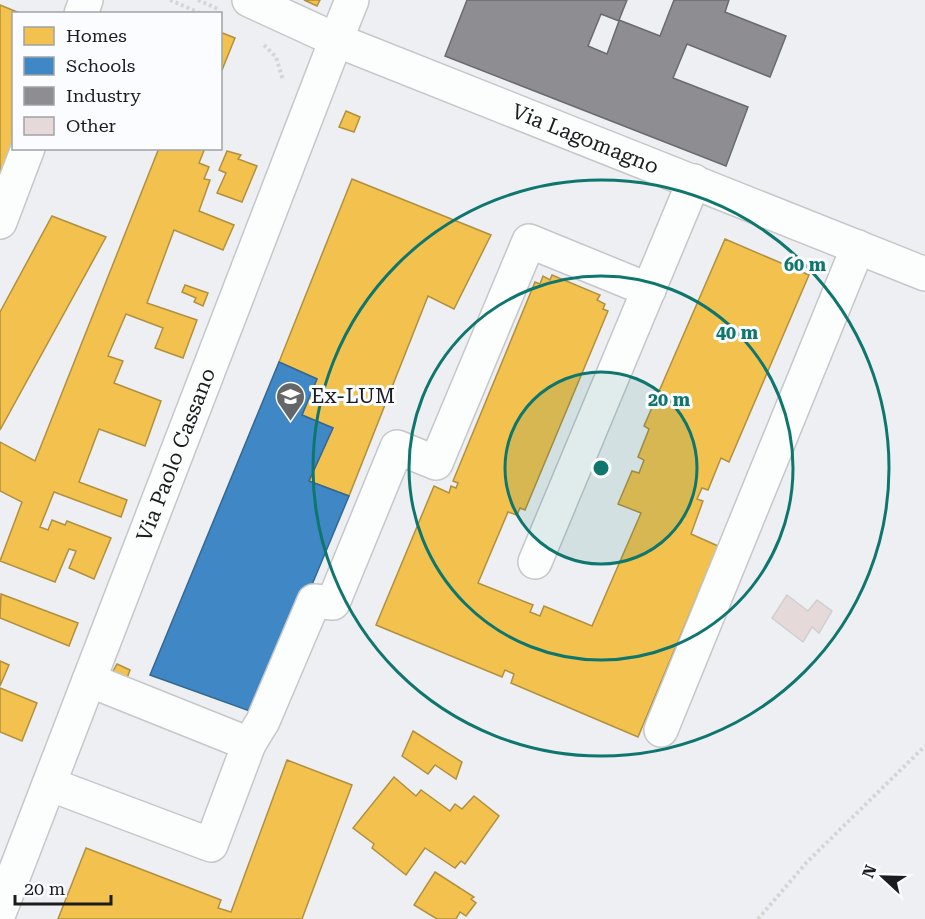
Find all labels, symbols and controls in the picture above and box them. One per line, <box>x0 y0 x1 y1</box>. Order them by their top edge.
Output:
legend <box>12 12 222 150</box>
text: Homes <box>66 25 127 46</box>
text: Schools <box>66 55 135 76</box>
text: Industry <box>66 85 141 106</box>
street label: Via Lagomagno <box>508 99 662 179</box>
text: Other <box>66 115 116 136</box>
text: 60 m <box>784 254 827 275</box>
text: 40 m <box>716 322 759 343</box>
street label: Via Paolo Cassano <box>132 365 220 545</box>
school or university icon: Ex-LUM <box>274 380 306 422</box>
place label: Ex-LUM <box>311 384 395 408</box>
text: 20 m <box>648 389 691 410</box>
centre of rings <box>591 458 611 478</box>
north arrow <box>853 847 913 907</box>
text: N <box>858 862 881 881</box>
scale bar <box>15 868 111 906</box>
text: 20 m <box>24 878 65 899</box>

